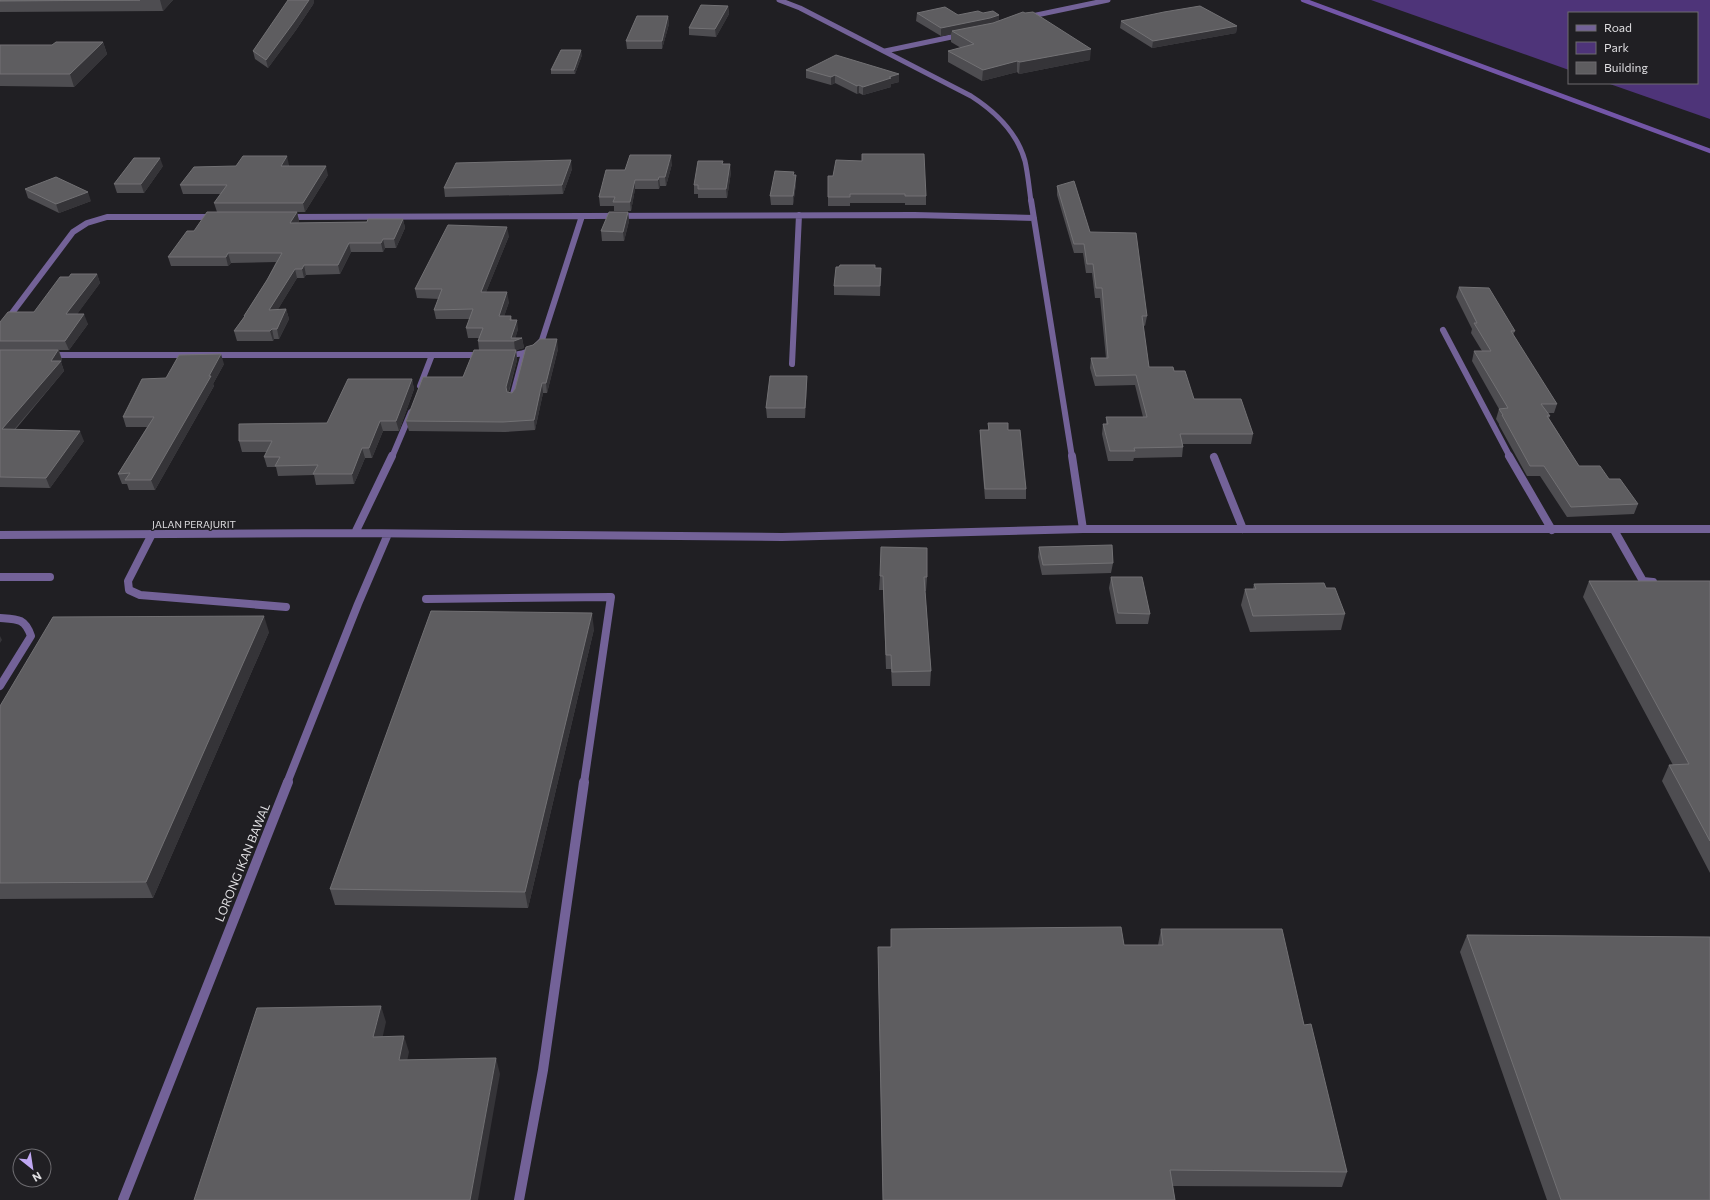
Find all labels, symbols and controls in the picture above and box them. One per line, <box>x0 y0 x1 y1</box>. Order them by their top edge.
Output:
legend <box>1568 12 1698 84</box>
text: Road <box>1604 20 1632 34</box>
text: Park <box>1604 40 1630 54</box>
text: Building <box>1604 60 1648 74</box>
street label: JALAN PERAJURIT <box>152 518 236 530</box>
street label: LORONG IKAN BAWAL <box>212 800 272 923</box>
north arrow <box>12 1148 52 1188</box>
text: N <box>30 1169 44 1185</box>

